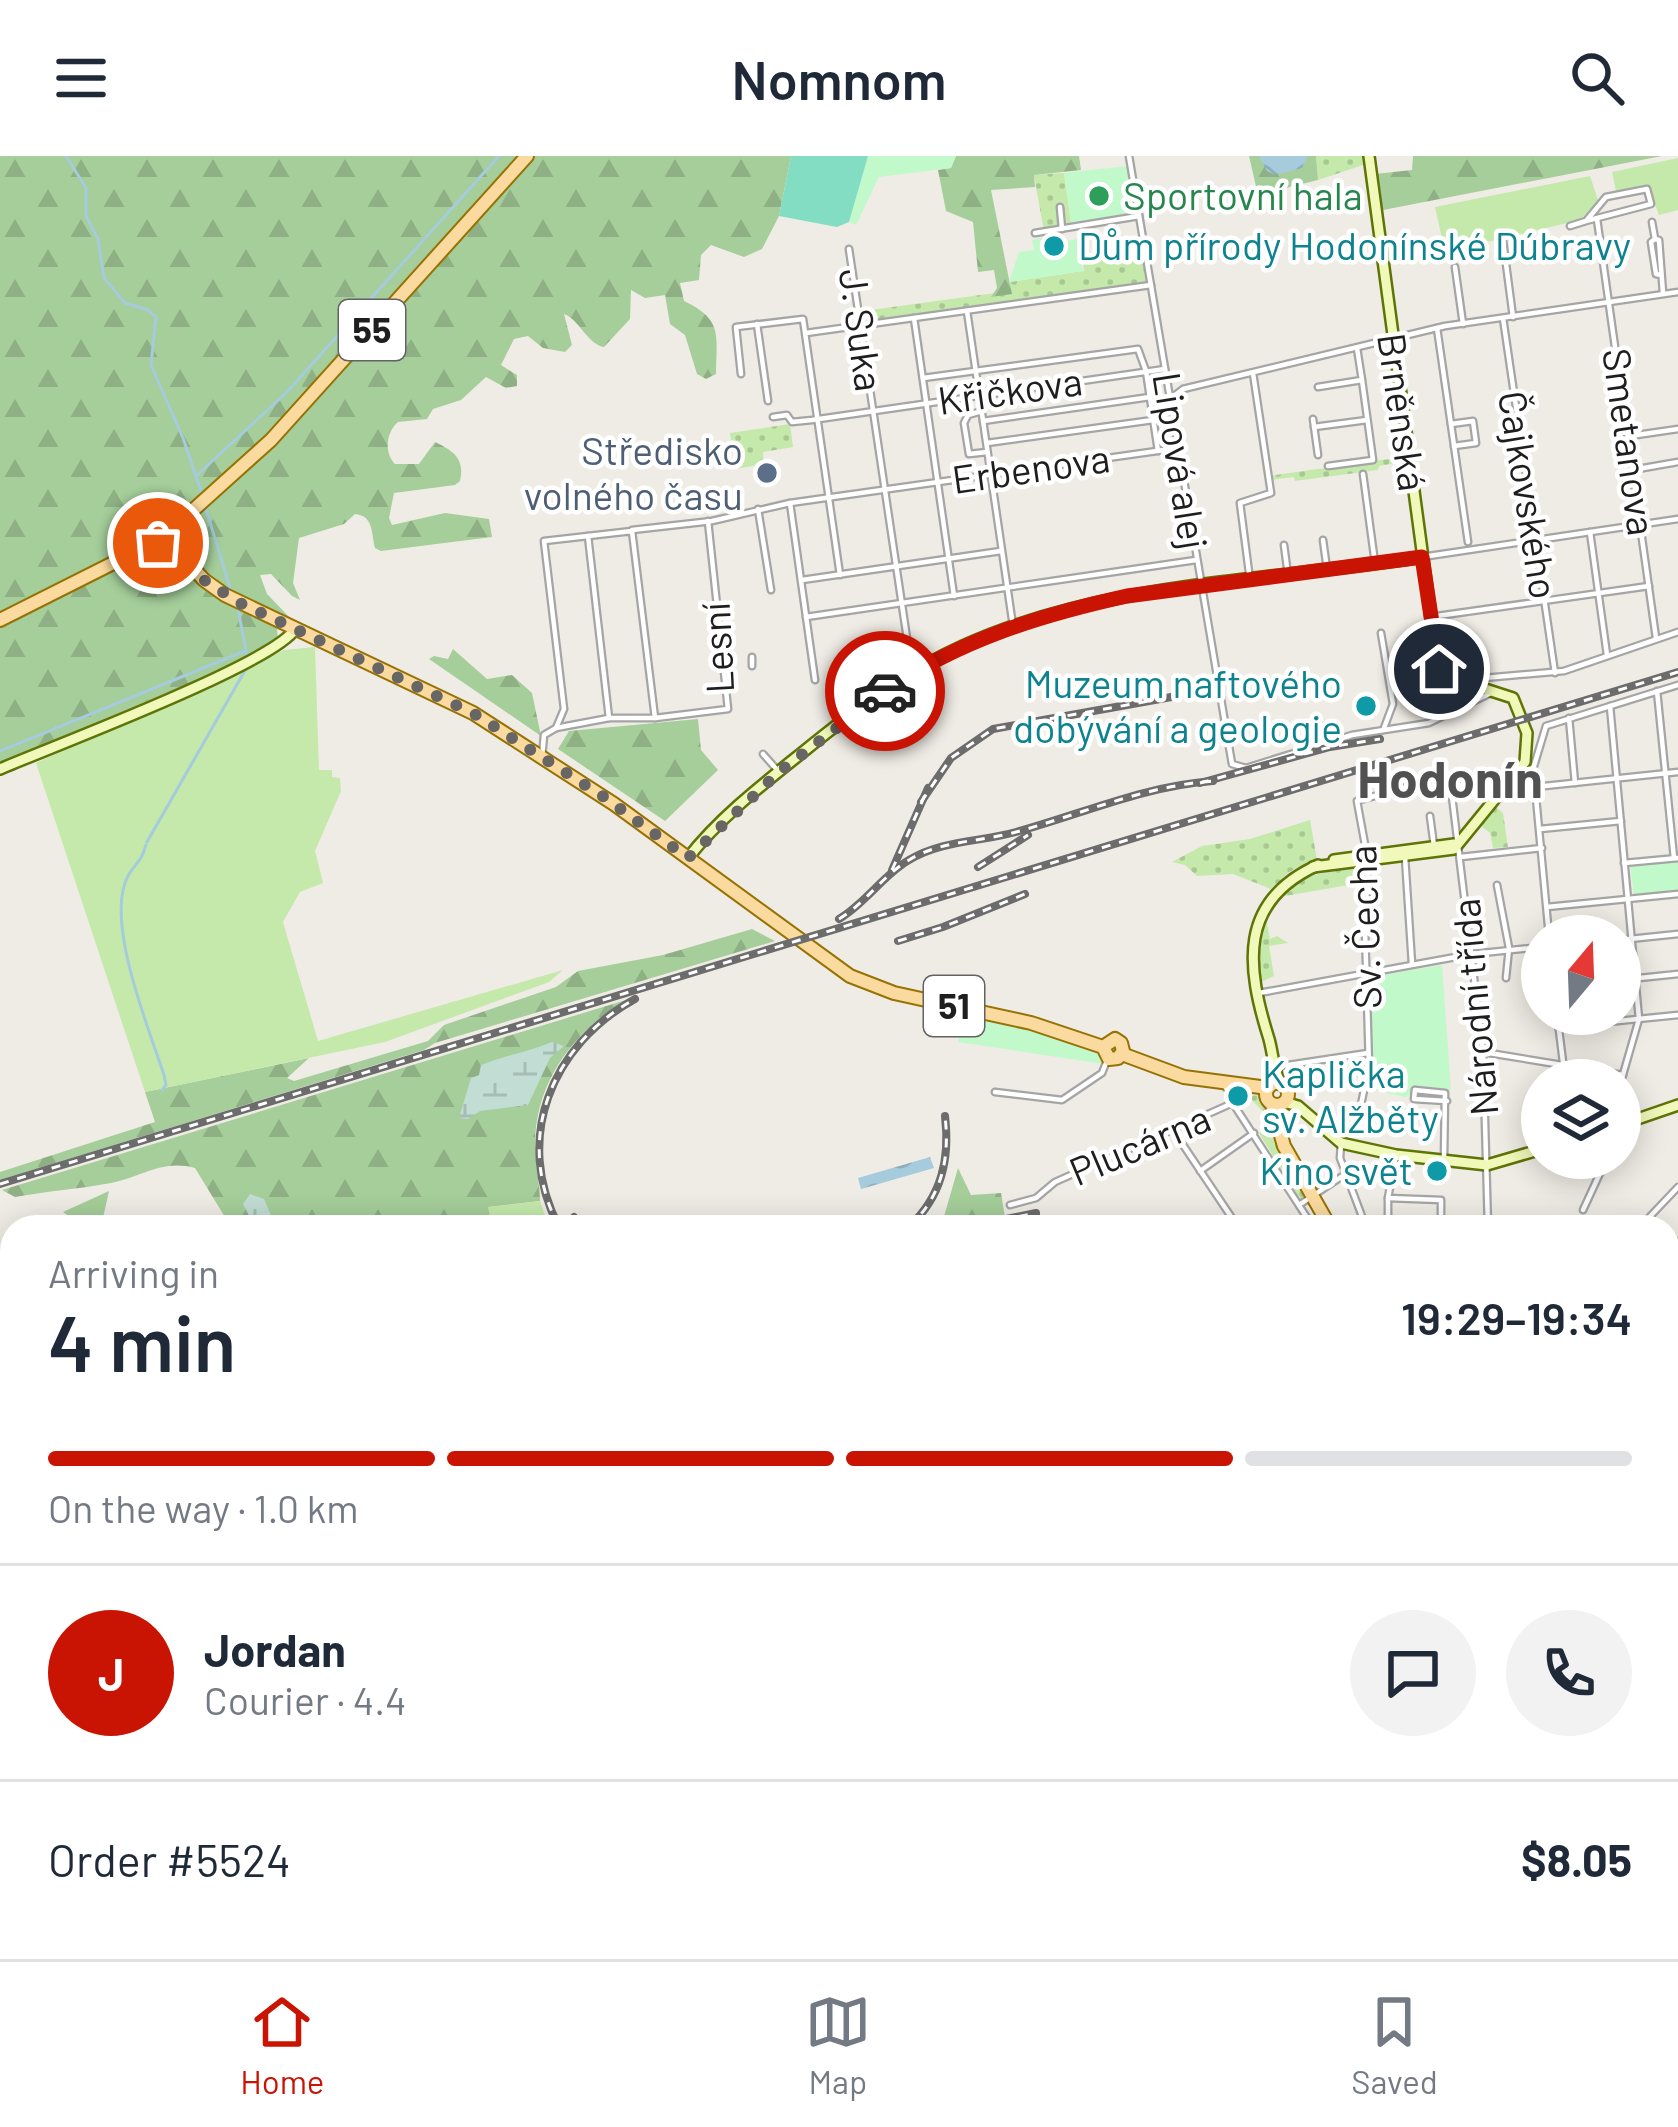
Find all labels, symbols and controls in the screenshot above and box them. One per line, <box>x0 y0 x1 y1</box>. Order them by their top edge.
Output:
icon: menu <box>48 45 114 111</box>
icon: search <box>1564 45 1630 111</box>
text: Nomnom <box>732 46 946 111</box>
place label: Sportovní hala <box>1123 171 1363 218</box>
marker: Sportovní hala <box>1086 183 1112 209</box>
place label: Dům přírody Hodonínské Dúbravy <box>1078 221 1631 268</box>
marker: Dům přírody Hodonínské Dúbravy <box>1041 233 1067 259</box>
street label: J. Suka <box>831 265 894 394</box>
road number: 55 <box>339 300 405 360</box>
street label: Brněnská <box>1369 330 1438 494</box>
street label: Smetanova <box>1594 345 1667 538</box>
street label: Křičkova <box>934 356 1085 423</box>
street label: Lipová alej <box>1144 369 1219 553</box>
street label: Čajkovského <box>1490 387 1569 602</box>
place label: Středisko volného času <box>524 426 743 518</box>
street label: Erbenova <box>949 433 1113 502</box>
marker: Středisko volného času <box>754 460 780 486</box>
pin <box>107 492 209 594</box>
icon: bag <box>125 510 191 576</box>
street label: Lesní <box>691 602 742 695</box>
pin <box>1388 618 1490 720</box>
courier <box>825 631 945 751</box>
icon: home <box>1406 636 1472 702</box>
icon: car <box>852 658 918 724</box>
place label: Muzeum naftového dobývání a geologie <box>1013 659 1342 751</box>
marker: Muzeum naftového dobývání a geologie <box>1353 693 1379 719</box>
district label: Hodonín <box>1357 747 1543 808</box>
street label: Sv. Čecha <box>1337 844 1390 1010</box>
street label: Národní třída <box>1441 897 1506 1118</box>
north arrow <box>1521 915 1641 1035</box>
map controls <box>1521 915 1641 1179</box>
road number: 51 <box>924 976 984 1036</box>
place label: Kaplička sv. Alžběty <box>1262 1049 1439 1141</box>
button: layers <box>1521 1059 1641 1179</box>
marker: Kaplička sv. Alžběty <box>1225 1083 1251 1109</box>
street label: Plucárna <box>1062 1093 1217 1194</box>
place label: Kino svět <box>1259 1146 1413 1193</box>
marker: Kino svět <box>1424 1158 1450 1184</box>
text: Arriving in <box>48 1249 219 1296</box>
text: 19:29–19:34 <box>1401 1290 1632 1344</box>
text: 4 min <box>48 1294 236 1388</box>
text: On the way · 1.0 km <box>48 1484 359 1531</box>
button: chat <box>1350 1610 1476 1736</box>
button: phone <box>1506 1610 1632 1736</box>
text: Jordan <box>204 1622 346 1676</box>
text: J <box>98 1646 124 1700</box>
text: Courier · 4.4 <box>204 1676 407 1723</box>
text: Order #5524 <box>48 1832 291 1886</box>
text: $8.05 <box>1521 1832 1632 1886</box>
tab: Home <box>240 1989 324 2101</box>
tab: Map <box>805 1989 871 2101</box>
tab: Saved <box>1351 1989 1438 2101</box>

